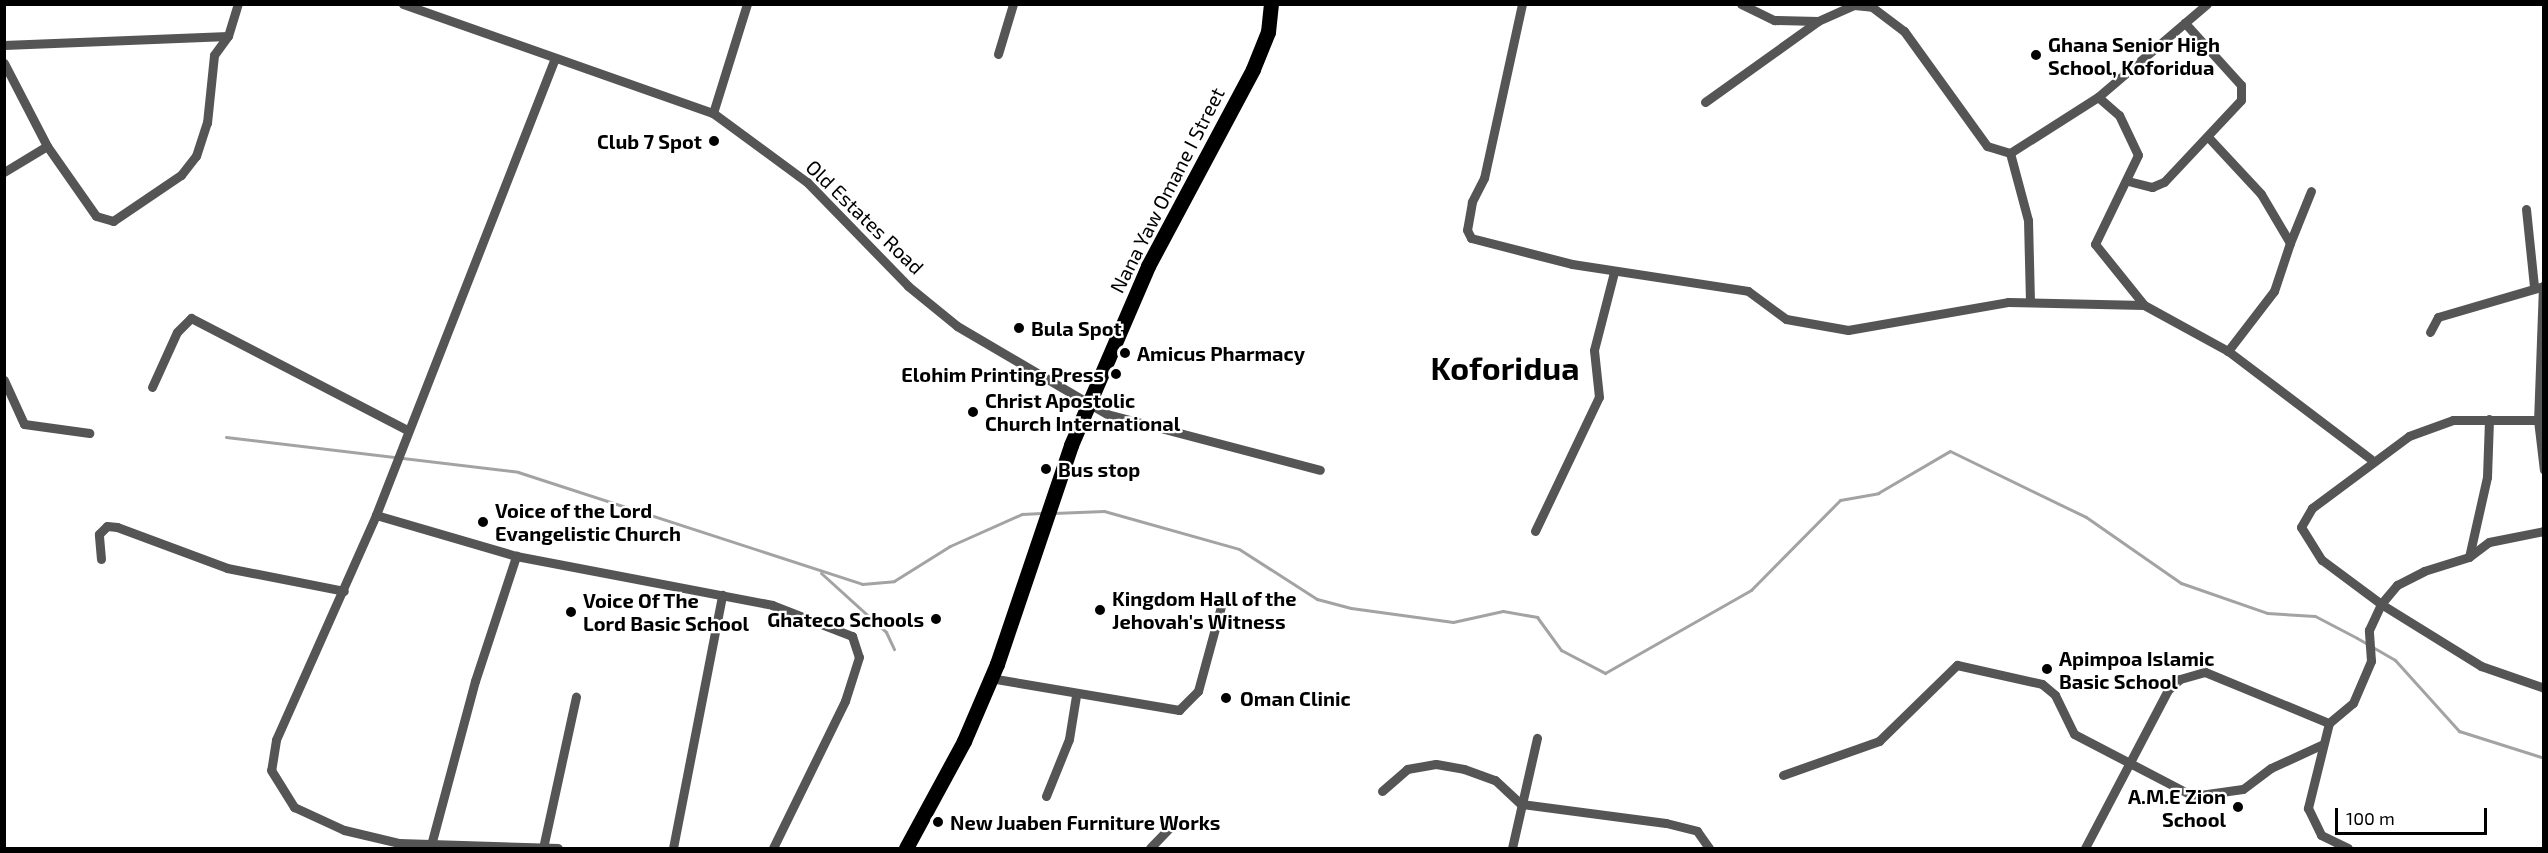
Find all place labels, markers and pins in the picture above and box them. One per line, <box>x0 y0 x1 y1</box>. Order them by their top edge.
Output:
place label: Ghana Senior High School, Koforidua <box>2048 32 2220 79</box>
marker: Ghana Senior High School, Koforidua <box>2029 48 2043 62</box>
place label: Club 7 Spot <box>597 129 702 153</box>
marker: Club 7 Spot <box>707 134 721 148</box>
place label: Bula Spot <box>1031 316 1122 340</box>
marker: Bula Spot <box>1012 321 1026 335</box>
place label: Amicus Pharmacy <box>1137 341 1305 365</box>
marker: Amicus Pharmacy <box>1118 346 1132 360</box>
place label: Elohim Printing Press <box>901 362 1104 386</box>
marker: Elohim Printing Press <box>1109 367 1123 381</box>
place label: Christ Apostolic Church International <box>985 388 1180 435</box>
marker: Christ Apostolic Church International <box>966 405 980 419</box>
place label: Bus stop <box>1058 457 1140 481</box>
marker: Bus stop <box>1039 462 1053 476</box>
place label: Voice of the Lord Evangelistic Church <box>495 498 681 545</box>
marker: Voice of the Lord Evangelistic Church <box>476 515 490 529</box>
place label: Kingdom Hall of the Jehovah's Witness <box>1112 586 1298 633</box>
place label: Voice Of The Lord Basic School <box>583 588 749 635</box>
marker: Kingdom Hall of the Jehovah's Witness <box>1093 603 1107 617</box>
marker: Voice Of The Lord Basic School <box>564 605 578 619</box>
place label: Ghateco Schools <box>767 607 924 631</box>
marker: Ghateco Schools <box>929 612 943 626</box>
place label: Apimpoa Islamic Basic School <box>2059 646 2214 693</box>
marker: Apimpoa Islamic Basic School <box>2040 662 2054 676</box>
place label: Oman Clinic <box>1240 686 1351 710</box>
marker: Oman Clinic <box>1217 689 1235 707</box>
place label: A.M.E Zion School <box>2128 784 2226 831</box>
marker: A.M.E Zion School <box>2231 800 2245 814</box>
place label: New Juaben Furniture Works <box>950 810 1221 834</box>
marker: New Juaben Furniture Works <box>931 815 945 829</box>

